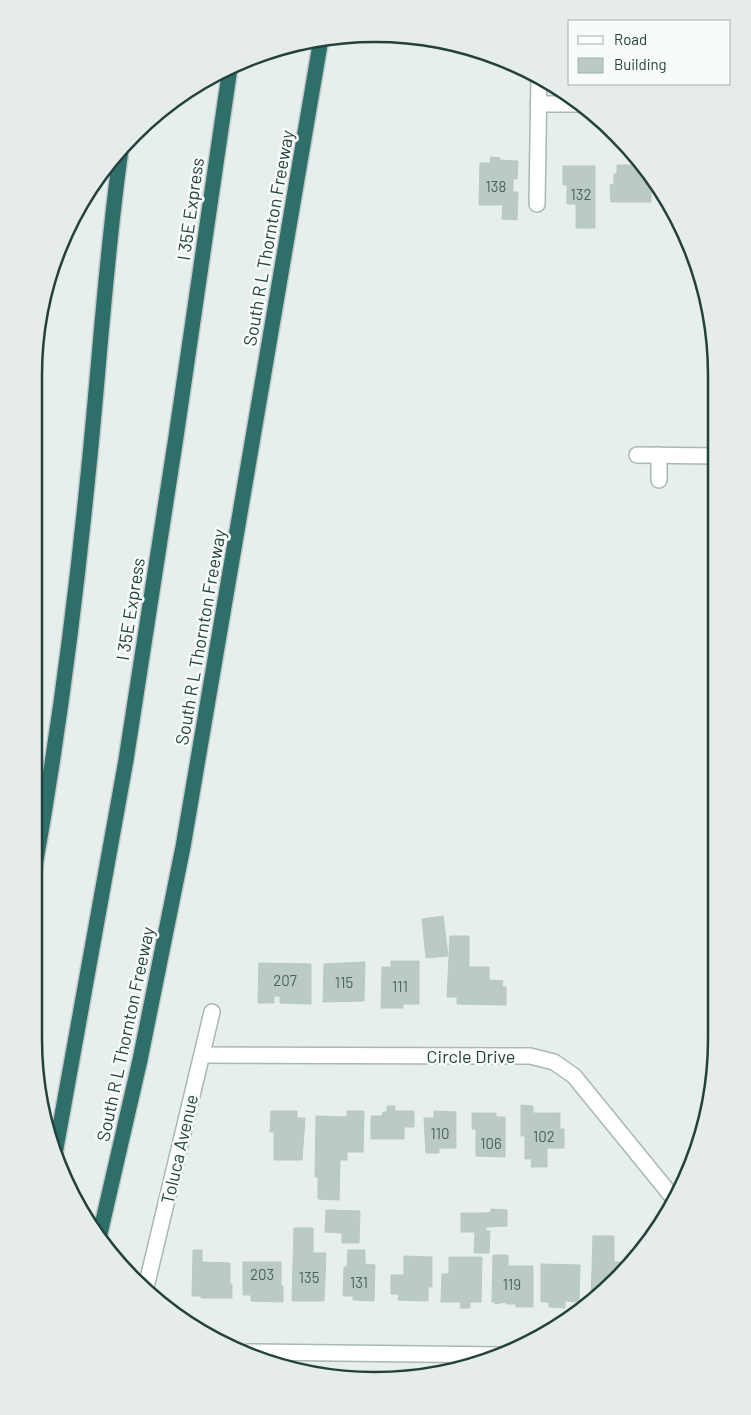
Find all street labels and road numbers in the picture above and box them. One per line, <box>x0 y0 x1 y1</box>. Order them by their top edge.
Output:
street label: South R L Thornton Freeway <box>238 128 298 348</box>
street label: I 35E Express <box>172 156 208 262</box>
street label: South R L Thornton Freeway <box>170 527 230 747</box>
street label: I 35E Express <box>111 556 149 662</box>
street label: South R L Thornton Freeway <box>91 925 159 1143</box>
street label: Circle Drive <box>427 1045 515 1067</box>
street label: Toluca Avenue <box>156 1092 202 1206</box>

